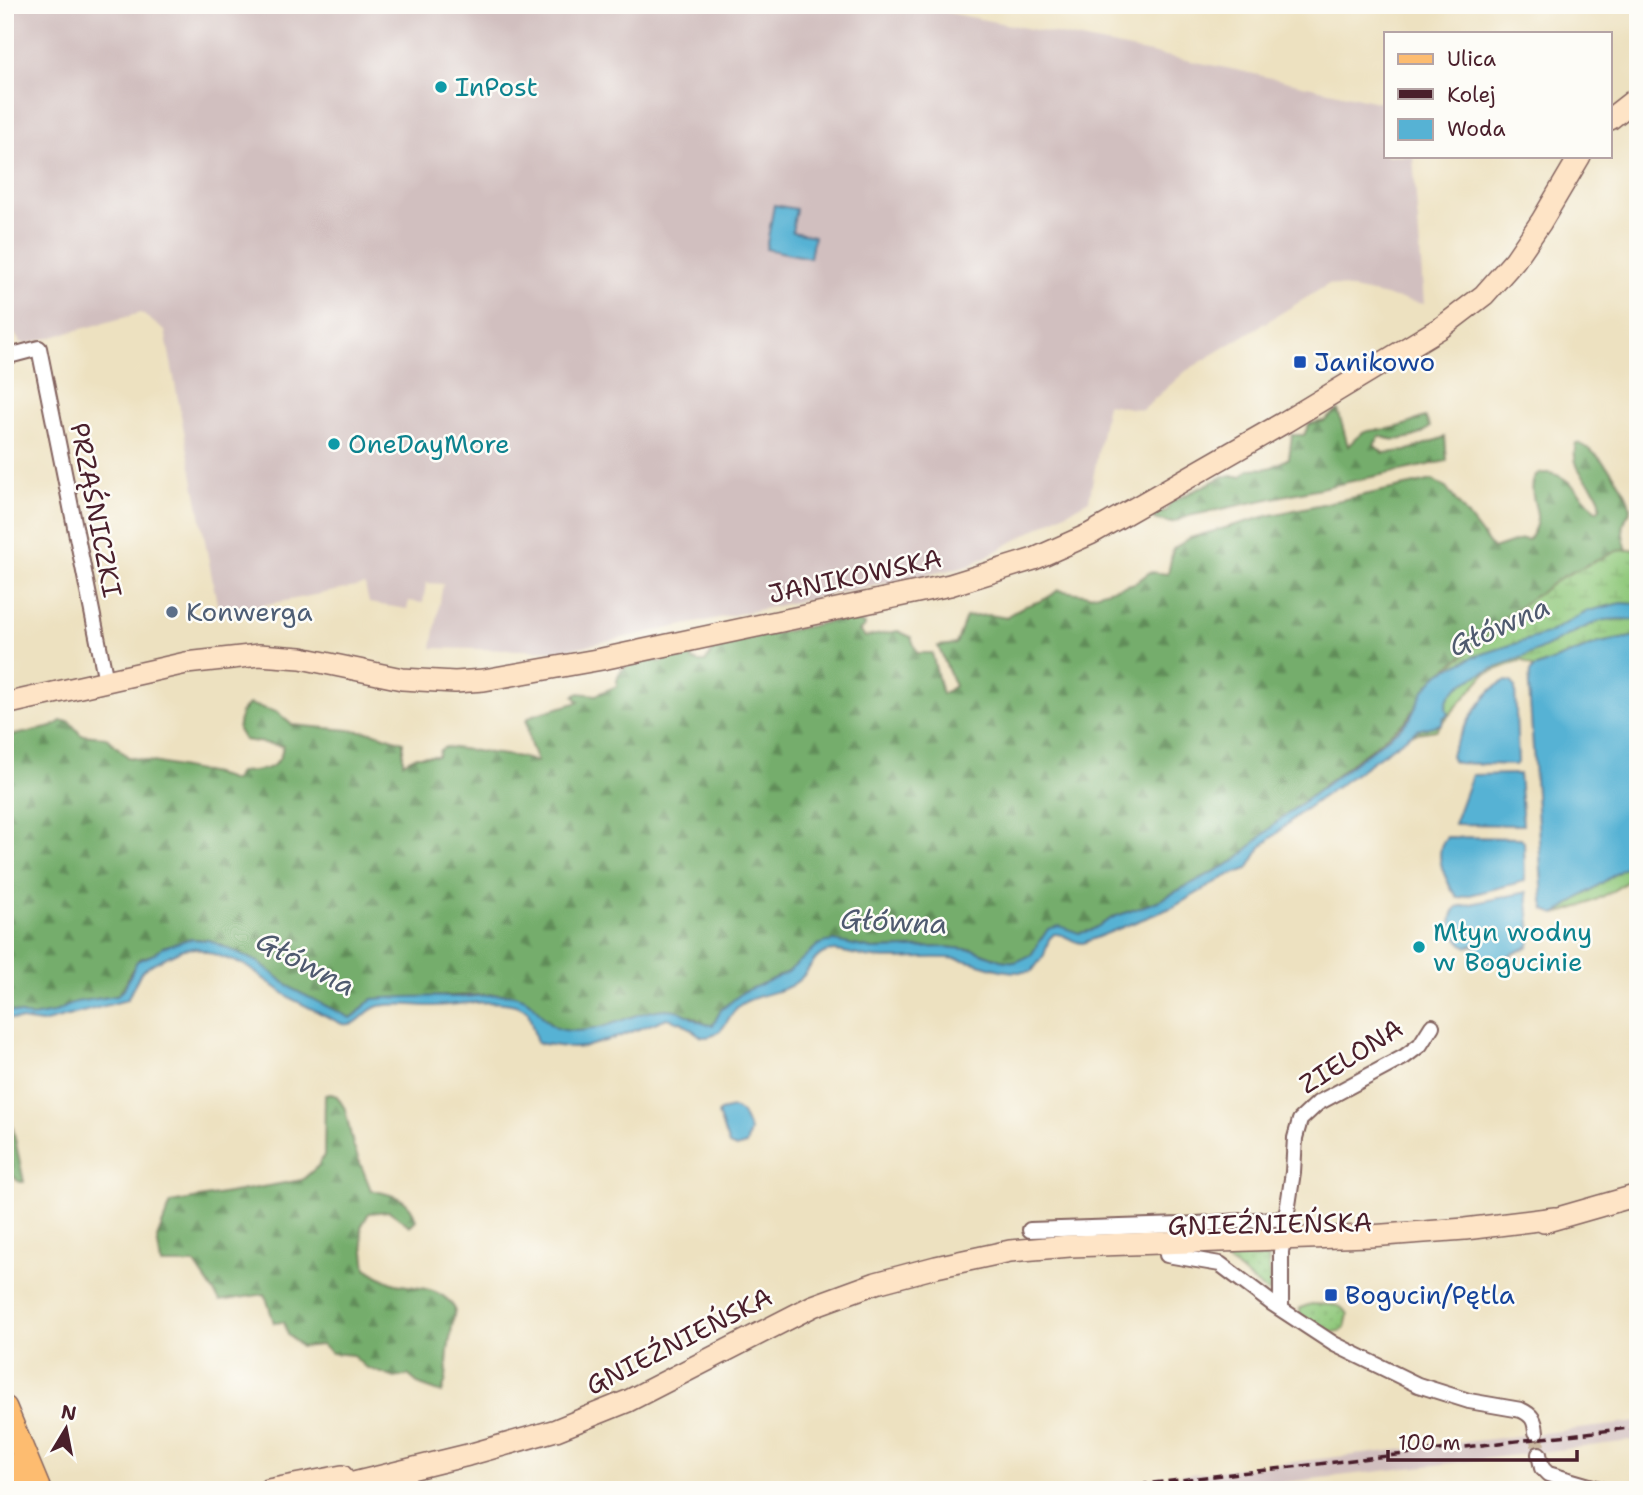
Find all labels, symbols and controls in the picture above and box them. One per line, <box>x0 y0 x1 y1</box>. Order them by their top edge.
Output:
legend <box>1384 32 1612 158</box>
text: Ulica <box>1447 45 1496 73</box>
place label: InPost <box>455 69 538 104</box>
marker: InPost <box>433 79 449 95</box>
text: Kolej <box>1447 81 1496 109</box>
text: Woda <box>1447 115 1505 143</box>
place label: Janikowo <box>1314 344 1435 379</box>
marker: Janikowo <box>1292 354 1308 370</box>
street label: PRZĄŚNICZKI <box>62 420 131 600</box>
place label: OneDayMore <box>348 426 510 461</box>
marker: OneDayMore <box>326 436 342 452</box>
street label: JANIKOWSKA <box>765 540 945 611</box>
water label: Główna <box>1442 587 1556 665</box>
place label: Konwerga <box>186 594 313 629</box>
marker: Konwerga <box>164 604 180 620</box>
water label: Główna <box>840 899 948 943</box>
place label: Młyn wodny w Bogucinie <box>1433 914 1592 979</box>
water label: Główna <box>250 921 362 1005</box>
marker: Młyn wodny w Bogucinie <box>1411 939 1427 955</box>
street label: ZIELONA <box>1292 1010 1409 1101</box>
street label: GNIEŹNIEŃSKA <box>1167 1204 1373 1243</box>
place label: Bogucin/Pętla <box>1345 1277 1515 1312</box>
street label: GNIEŹNIEŃSKA <box>580 1279 778 1403</box>
marker: Bogucin/Pętla <box>1323 1287 1339 1303</box>
north arrow <box>32 1394 102 1464</box>
text: N <box>59 1399 78 1426</box>
scale bar <box>1388 1418 1576 1462</box>
text: 100 m <box>1398 1429 1461 1457</box>

